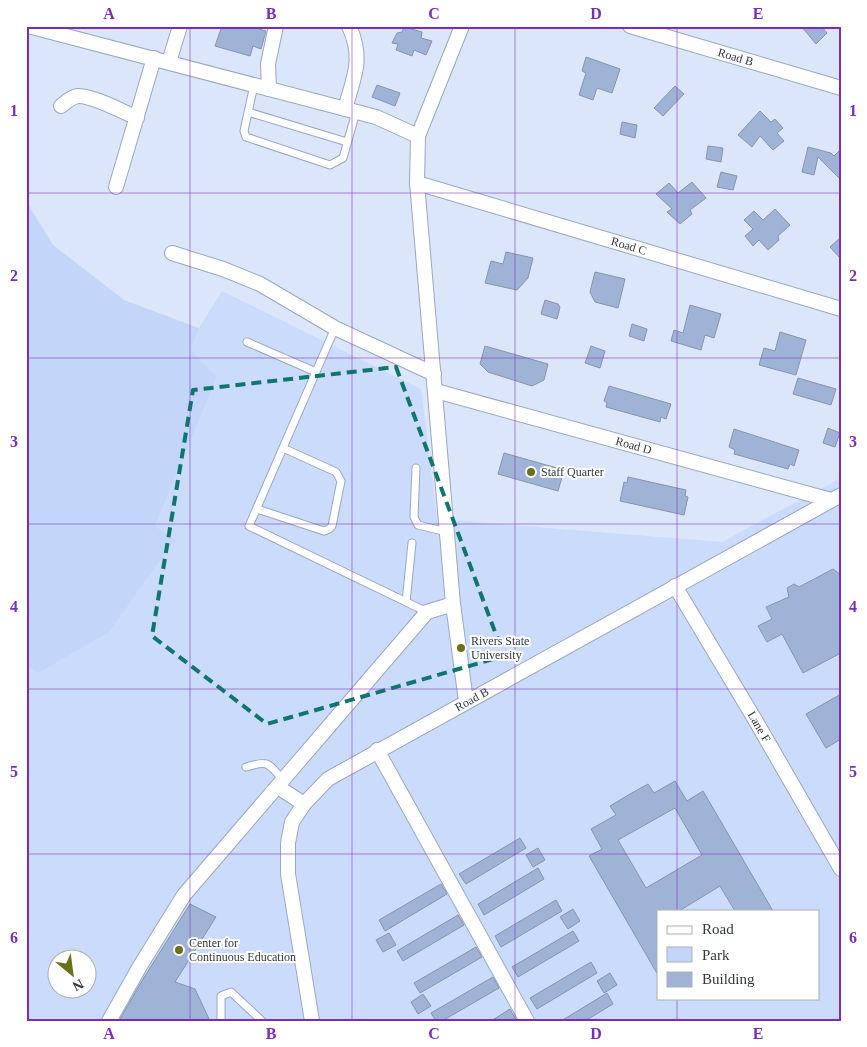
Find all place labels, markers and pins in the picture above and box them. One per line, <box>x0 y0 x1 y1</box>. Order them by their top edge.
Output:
place label: Staff Quarter <box>541 465 604 479</box>
marker: Staff Quarter <box>525 466 537 478</box>
place label: Rivers State University <box>471 634 529 662</box>
marker: Rivers State University <box>455 642 467 654</box>
place label: Center for Continuous Education <box>189 936 296 964</box>
marker: Center for Continuous Education <box>173 944 185 956</box>

